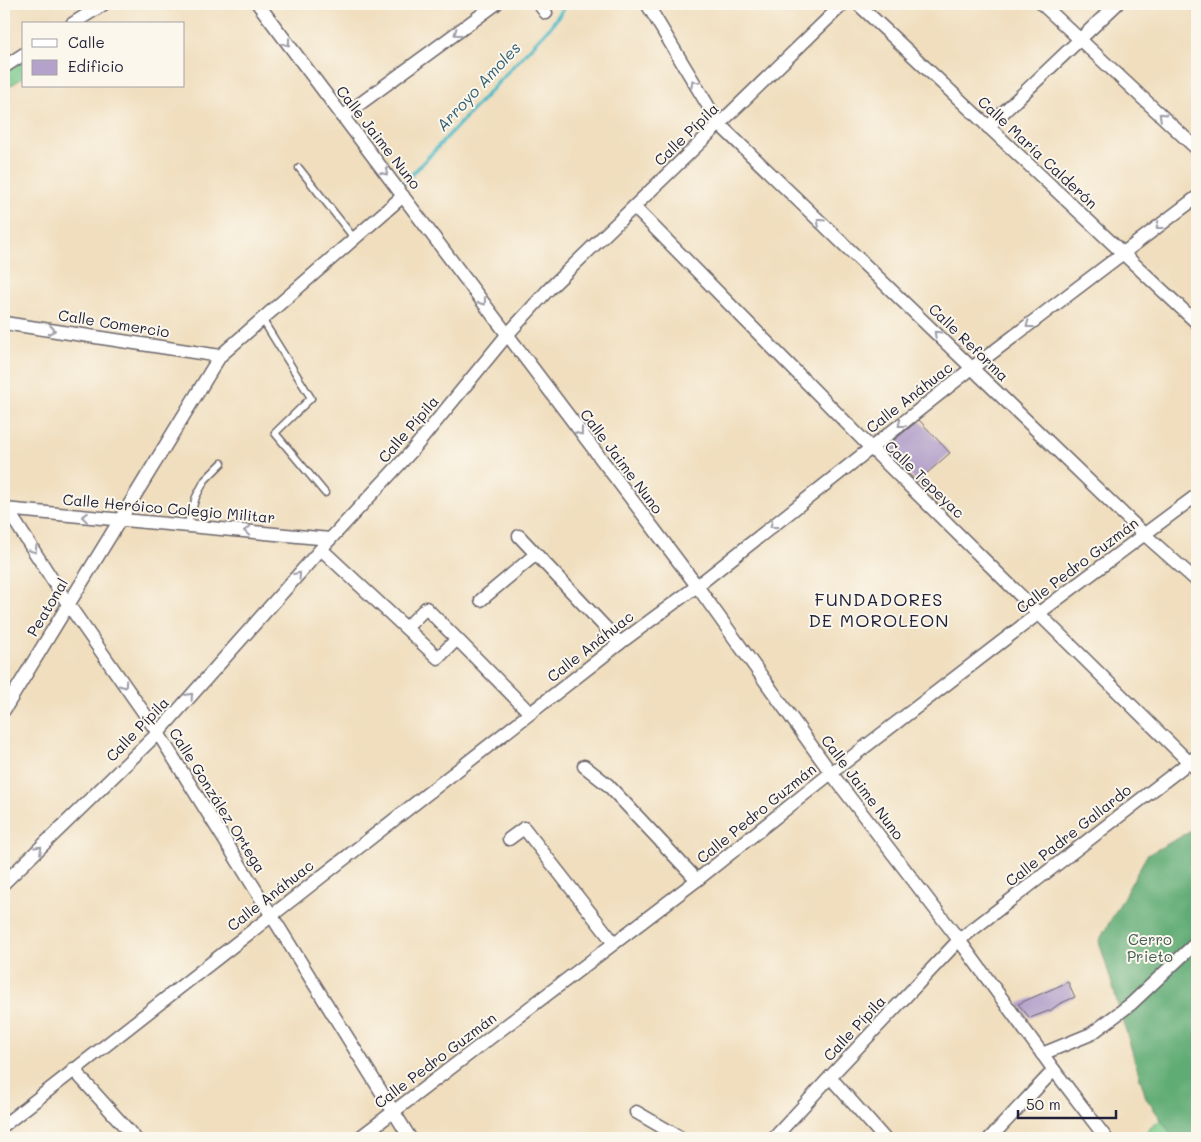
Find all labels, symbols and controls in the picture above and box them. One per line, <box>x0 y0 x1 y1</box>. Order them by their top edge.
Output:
legend <box>22 22 185 88</box>
one-way arrow <box>454 27 463 35</box>
text: Calle <box>68 32 105 52</box>
one-way arrow <box>281 37 289 46</box>
water label: Arroyo Amoles <box>431 37 525 135</box>
text: Edificio <box>68 56 124 76</box>
one-way arrow <box>691 79 701 88</box>
street label: Calle Jaime Nuno <box>332 81 426 193</box>
street label: Calle María Calderón <box>974 91 1102 213</box>
street label: Calle Pípila <box>649 98 723 170</box>
one-way arrow <box>1158 113 1167 122</box>
one-way arrow <box>379 166 388 176</box>
one-way arrow <box>817 219 826 228</box>
one-way arrow <box>1155 221 1164 230</box>
one-way arrow <box>477 296 485 305</box>
street label: Calle Reforma <box>925 299 1013 385</box>
street label: Calle Comercio <box>57 304 171 342</box>
one-way arrow <box>1026 319 1035 327</box>
one-way arrow <box>48 324 56 335</box>
one-way arrow <box>934 331 943 340</box>
street label: Calle Anáhuac <box>862 357 956 437</box>
street label: Calle Pípila <box>373 391 443 467</box>
street label: Calle Jaime Nuno <box>576 405 668 518</box>
one-way arrow <box>898 419 907 427</box>
one-way arrow <box>574 426 583 436</box>
street label: Calle Tepeyac <box>881 436 969 522</box>
street label: Calle Heróico Colegio Militar <box>62 489 276 527</box>
one-way arrow <box>81 512 89 523</box>
street label: Calle Pedro Guzmán <box>1012 512 1142 618</box>
one-way arrow <box>770 520 779 529</box>
one-way arrow <box>243 526 251 537</box>
one-way arrow <box>28 544 37 554</box>
one-way arrow <box>292 571 301 580</box>
street label: Peatonal <box>22 574 72 640</box>
district label: FUNDADORES DE MOROLEON <box>808 587 950 632</box>
street label: Calle Anáhuac <box>543 606 637 686</box>
one-way arrow <box>118 680 128 689</box>
street label: Calle Pípila <box>101 692 173 766</box>
one-way arrow <box>184 693 193 702</box>
street label: Calle González Ortega <box>165 724 271 876</box>
street label: Calle Jaime Nuno <box>817 731 909 844</box>
street label: Calle Pedro Guzmán <box>692 759 820 867</box>
street label: Calle Padre Gallardo <box>1001 779 1135 890</box>
one-way arrow <box>33 846 42 855</box>
street label: Calle Anáhuac <box>223 855 317 935</box>
park label: Cerro Prieto <box>1127 929 1173 966</box>
street label: Calle Pípila <box>819 991 889 1065</box>
street label: Calle Pedro Guzmán <box>370 1007 500 1113</box>
scale bar <box>1018 1087 1116 1119</box>
text: 50 m <box>1026 1094 1061 1114</box>

